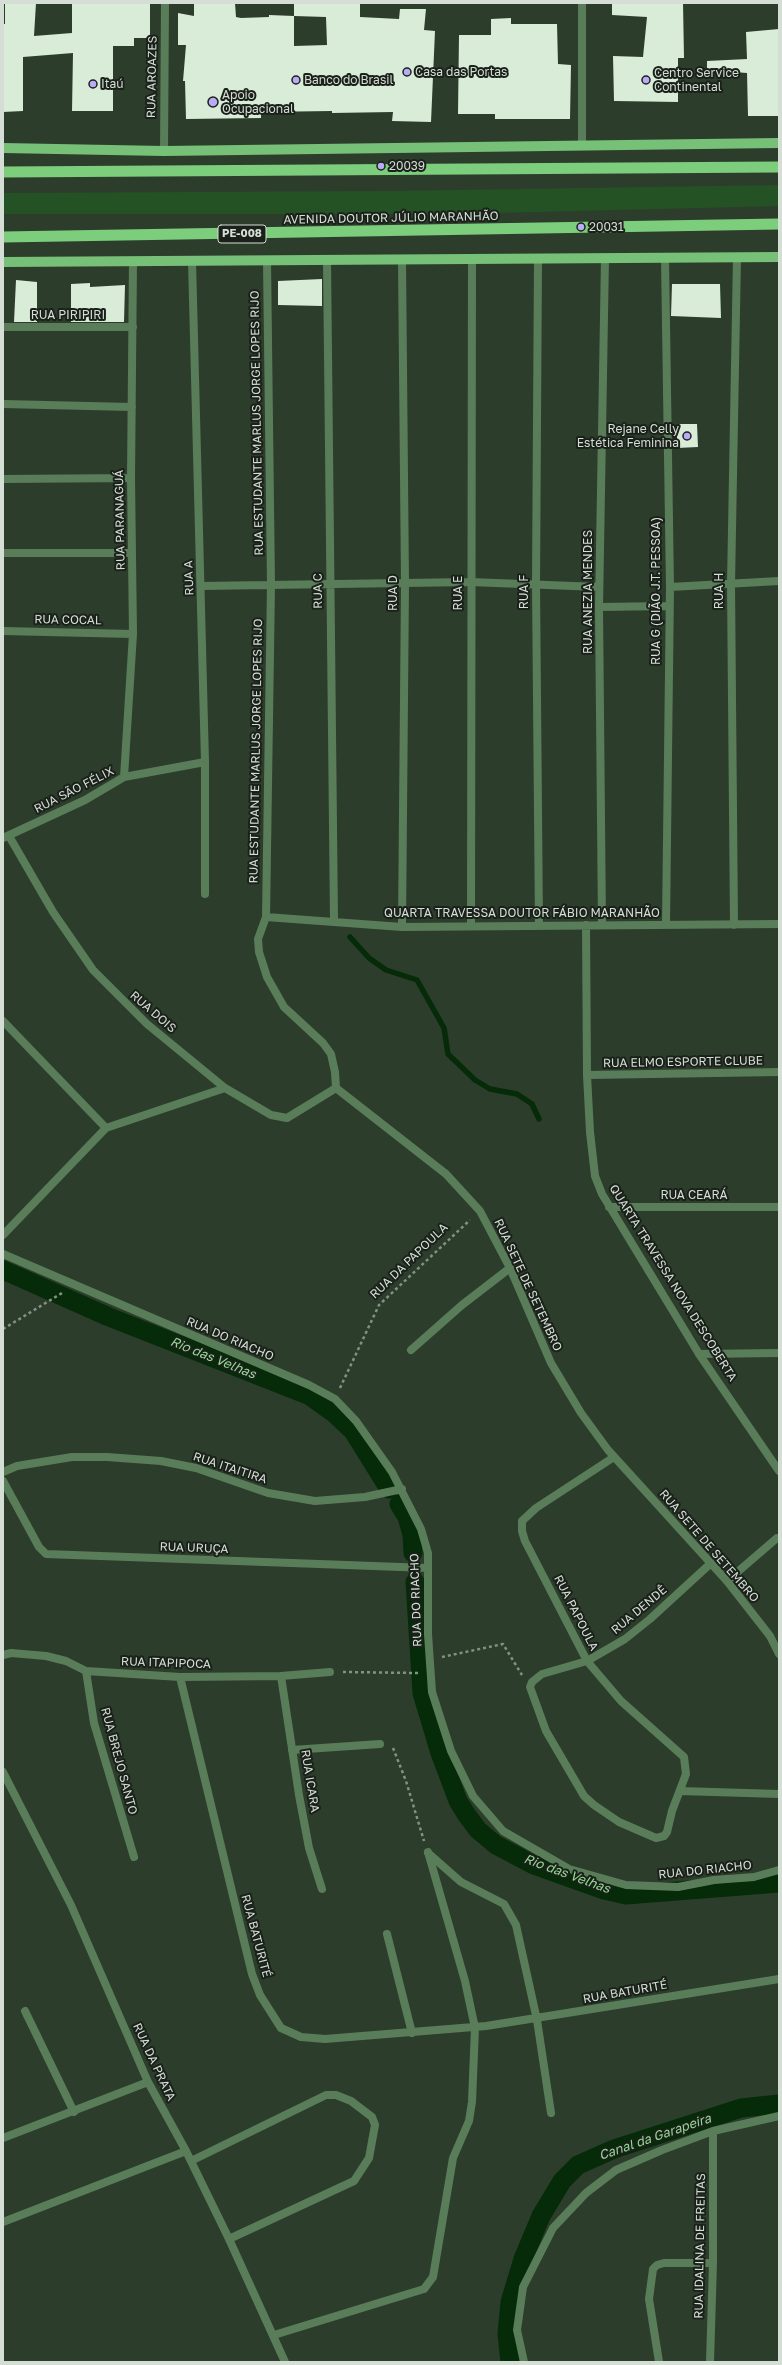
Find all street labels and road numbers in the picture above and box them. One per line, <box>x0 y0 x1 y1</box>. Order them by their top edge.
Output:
street label: RUA AROAZES <box>144 36 160 118</box>
street label: AVENIDA DOUTOR JÚLIO MARANHÃO <box>283 209 499 227</box>
road number: PE-008 <box>218 225 266 243</box>
street label: RUA ESTUDANTE MARLUS JORGE LOPES RIJO <box>247 290 267 556</box>
street label: RUA PIRIPIRI <box>31 308 105 322</box>
street label: RUA PARANAGUÁ <box>112 470 128 570</box>
street label: RUA G (DIÃO J.T. PESSOA) <box>649 517 663 665</box>
street label: RUA ANEZIA MENDES <box>581 530 595 654</box>
street label: RUA A <box>181 560 197 596</box>
street label: RUA C <box>310 573 326 609</box>
street label: RUA H <box>712 573 726 609</box>
street label: RUA D <box>386 575 400 611</box>
street label: RUA F <box>517 575 531 609</box>
street label: RUA E <box>451 576 465 610</box>
street label: RUA COCAL <box>34 612 102 628</box>
street label: RUA ESTUDANTE MARLUS JORGE LOPES RIJO <box>246 618 266 884</box>
street label: RUA SÃO FÉLIX <box>32 764 116 816</box>
street label: QUARTA TRAVESSA DOUTOR FÁBIO MARANHÃO <box>384 906 660 920</box>
street label: RUA DOIS <box>127 988 179 1036</box>
street label: RUA ELMO ESPORTE CLUBE <box>603 1053 763 1071</box>
street label: QUARTA TRAVESSA NOVA DESCOBERTA <box>606 1182 740 1384</box>
street label: RUA CEARÁ <box>660 1188 728 1202</box>
street label: RUA SETE DE SETEMBRO <box>491 1217 565 1353</box>
street label: RUA DA PAPOULA <box>367 1220 451 1302</box>
street label: RUA DO RIACHO <box>184 1314 276 1364</box>
street label: RUA ITAITIRA <box>191 1449 269 1487</box>
street label: RUA SETE DE SETEMBRO <box>656 1487 762 1605</box>
street label: RUA URUÇA <box>159 1540 229 1556</box>
street label: RUA DO RIACHO <box>407 1553 425 1647</box>
street label: RUA PAPOULA <box>551 1573 601 1653</box>
street label: RUA DENDÊ <box>608 1583 670 1637</box>
street label: RUA ITAPIPOCA <box>121 1654 211 1672</box>
street label: RUA BREJO SANTO <box>98 1706 140 1816</box>
street label: RUA ICARA <box>298 1749 322 1813</box>
street label: RUA DO RIACHO <box>658 1858 752 1882</box>
street label: RUA BATURITÉ <box>238 1893 274 1979</box>
street label: RUA BATURITÉ <box>582 1978 668 2006</box>
street label: RUA DA PRATA <box>130 2021 178 2103</box>
street label: RUA IDALINA DE FREITAS <box>692 2173 708 2319</box>

